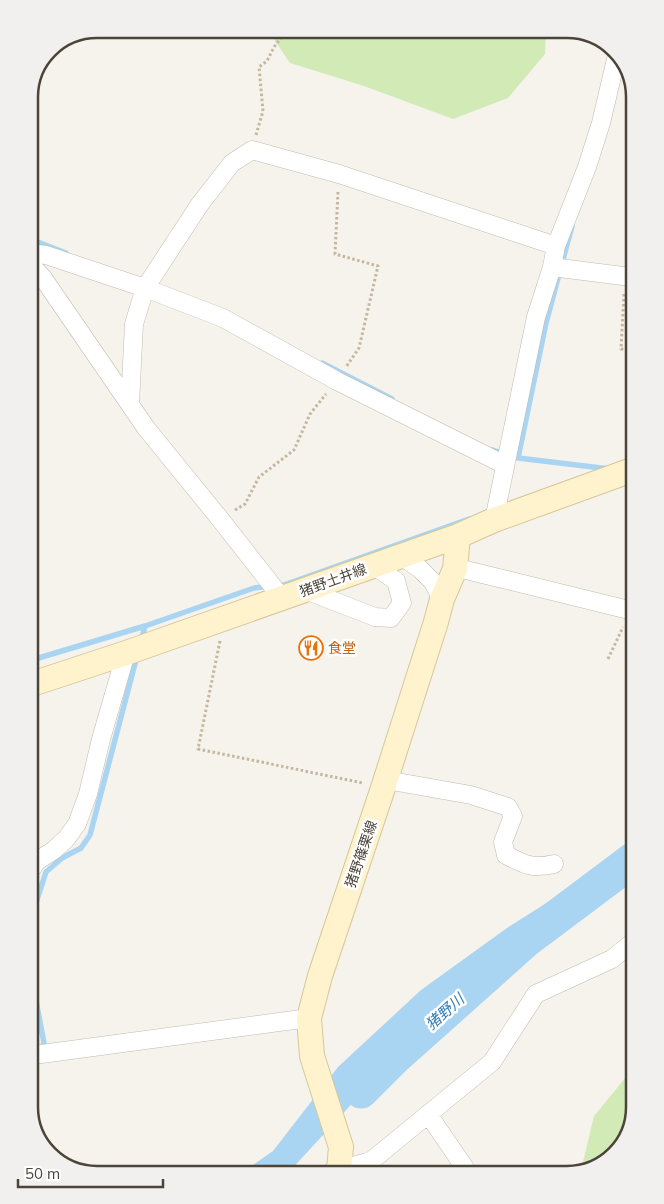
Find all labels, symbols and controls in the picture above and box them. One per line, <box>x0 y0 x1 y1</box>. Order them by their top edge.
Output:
street label: 猪野土井線 <box>297 560 369 600</box>
restaurant icon: 食堂 <box>298 635 324 661</box>
place label: 食堂 <box>328 639 356 657</box>
street label: 猪野篠栗線 <box>341 818 381 890</box>
water label: 猪野川 <box>422 988 469 1034</box>
scale bar <box>18 1156 162 1188</box>
text: 50 m <box>25 1164 60 1183</box>

